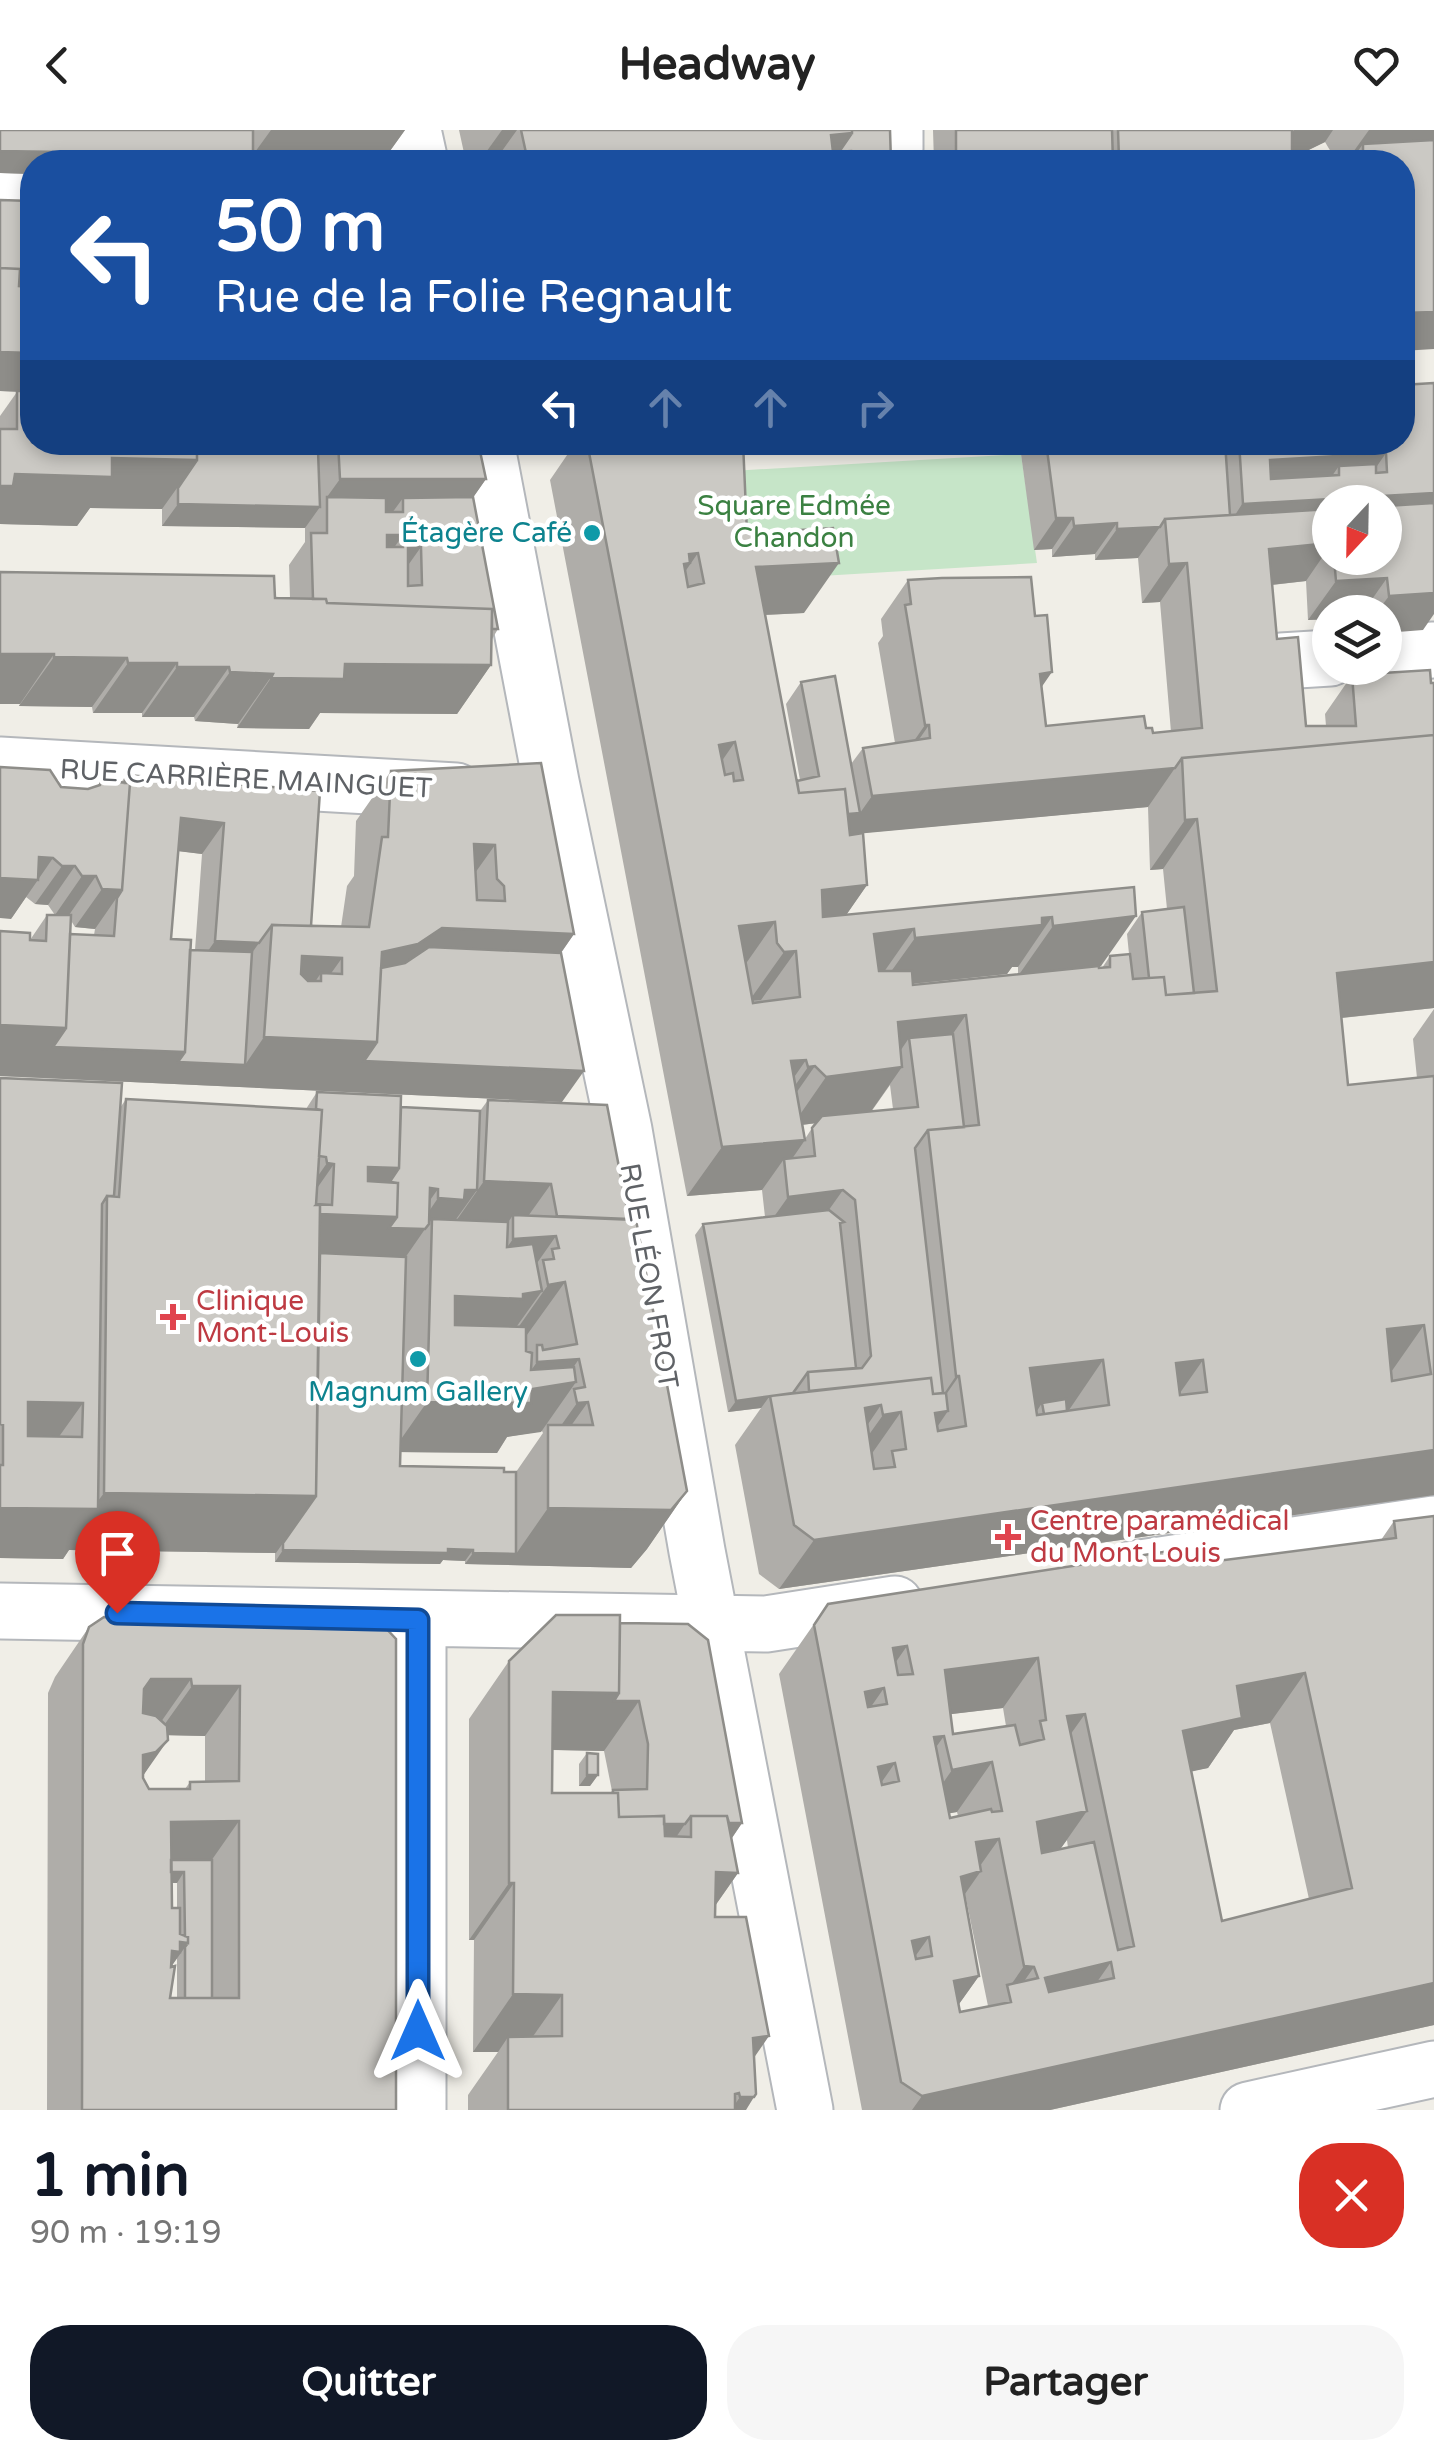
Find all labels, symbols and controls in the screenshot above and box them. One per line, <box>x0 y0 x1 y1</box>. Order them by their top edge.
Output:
icon: back <box>30 38 85 93</box>
text: Headway <box>619 38 815 92</box>
icon: heart <box>1349 38 1404 93</box>
text: 50 m <box>215 186 385 270</box>
icon: left <box>50 190 180 320</box>
text: Rue de la Folie Regnault <box>215 271 732 325</box>
icon: left <box>533 380 588 435</box>
icon: ahead <box>638 380 693 435</box>
icon: ahead <box>743 380 798 435</box>
icon: right <box>848 380 903 435</box>
north arrow <box>1312 485 1402 575</box>
map controls <box>1312 485 1402 685</box>
park label: Square Edmée Chandon <box>697 489 891 555</box>
place label: Étagère Café <box>401 516 572 550</box>
marker: Étagère Café <box>581 522 603 544</box>
button: layers <box>1312 595 1402 685</box>
street label: RUE CARRIÈRE MAINGUET <box>59 752 433 806</box>
street label: RUE LÉON FROT <box>612 1160 686 1392</box>
place label: Clinique Mont-Louis <box>196 1284 349 1350</box>
marker: Clinique Mont-Louis <box>160 1304 186 1330</box>
marker: Magnum Gallery <box>407 1348 429 1370</box>
place label: Magnum Gallery <box>308 1375 528 1409</box>
place label: Centre paramédical du Mont Louis <box>1030 1504 1289 1570</box>
pin <box>75 1511 160 1614</box>
marker: Centre paramédical du Mont Louis <box>995 1524 1021 1550</box>
icon: arrive <box>90 1526 145 1581</box>
position arrow <box>366 1979 470 2083</box>
text: 1 min <box>30 2140 190 2212</box>
button: close <box>1299 2143 1404 2248</box>
text: 90 m · 19:19 <box>30 2214 222 2252</box>
button: Quitter <box>30 2325 707 2440</box>
button: Partager <box>727 2325 1404 2440</box>

